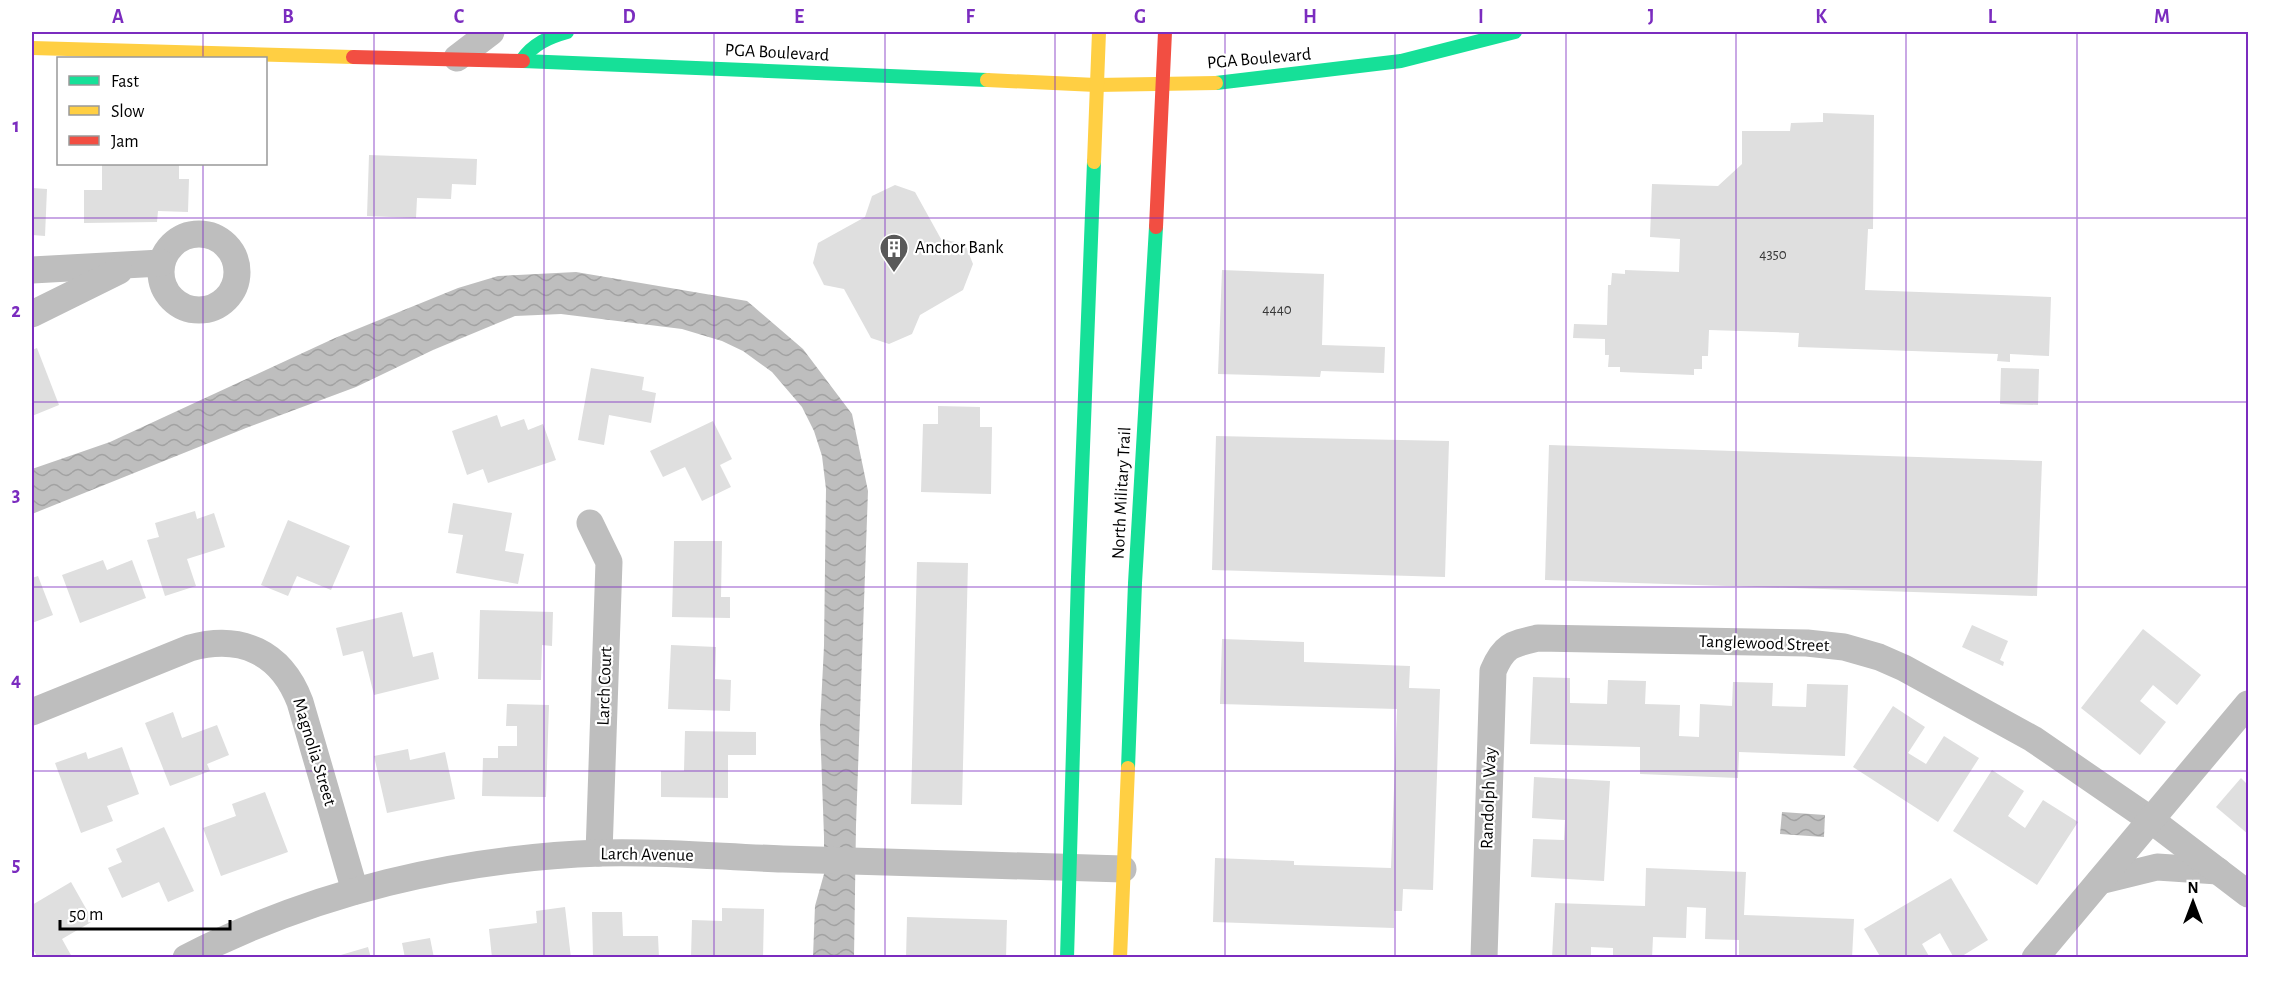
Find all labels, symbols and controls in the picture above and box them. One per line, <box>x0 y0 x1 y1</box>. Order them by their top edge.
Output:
text: A <box>112 7 124 27</box>
text: B <box>282 7 294 27</box>
text: C <box>454 7 465 27</box>
text: D <box>622 7 636 27</box>
text: E <box>794 7 804 27</box>
text: F <box>965 7 975 27</box>
text: G <box>1134 7 1146 27</box>
text: H <box>1303 7 1317 27</box>
text: I <box>1478 7 1484 27</box>
text: J <box>1648 7 1654 27</box>
text: K <box>1815 7 1827 27</box>
text: L <box>1988 7 1997 27</box>
text: M <box>2154 7 2170 27</box>
street label: PGA Boulevard <box>724 41 830 65</box>
street label: PGA Boulevard <box>1206 45 1312 73</box>
legend <box>57 57 267 165</box>
text: Fast <box>111 73 139 91</box>
text: Slow <box>111 103 144 121</box>
text: 1 <box>12 116 20 136</box>
text: Jam <box>111 133 139 151</box>
building icon: Anchor Bank <box>878 232 910 274</box>
place label: Anchor Bank <box>915 239 1004 257</box>
house number: 4350 <box>1759 247 1787 262</box>
text: 2 <box>11 301 21 321</box>
house number: 4440 <box>1262 302 1292 317</box>
street label: North Military Trail <box>1110 426 1134 560</box>
text: 3 <box>12 485 20 505</box>
street label: Tanglewood Street <box>1698 633 1830 655</box>
street label: Larch Court <box>595 646 615 726</box>
text: 4 <box>11 670 21 690</box>
street label: Magnolia Street <box>289 696 339 808</box>
street label: Randolph Way <box>1478 746 1500 849</box>
street label: Larch Avenue <box>600 845 694 865</box>
text: 5 <box>12 855 20 875</box>
north arrow <box>2163 872 2223 932</box>
text: N <box>2187 880 2199 896</box>
scale bar <box>60 893 230 931</box>
text: 50 m <box>69 906 103 924</box>

